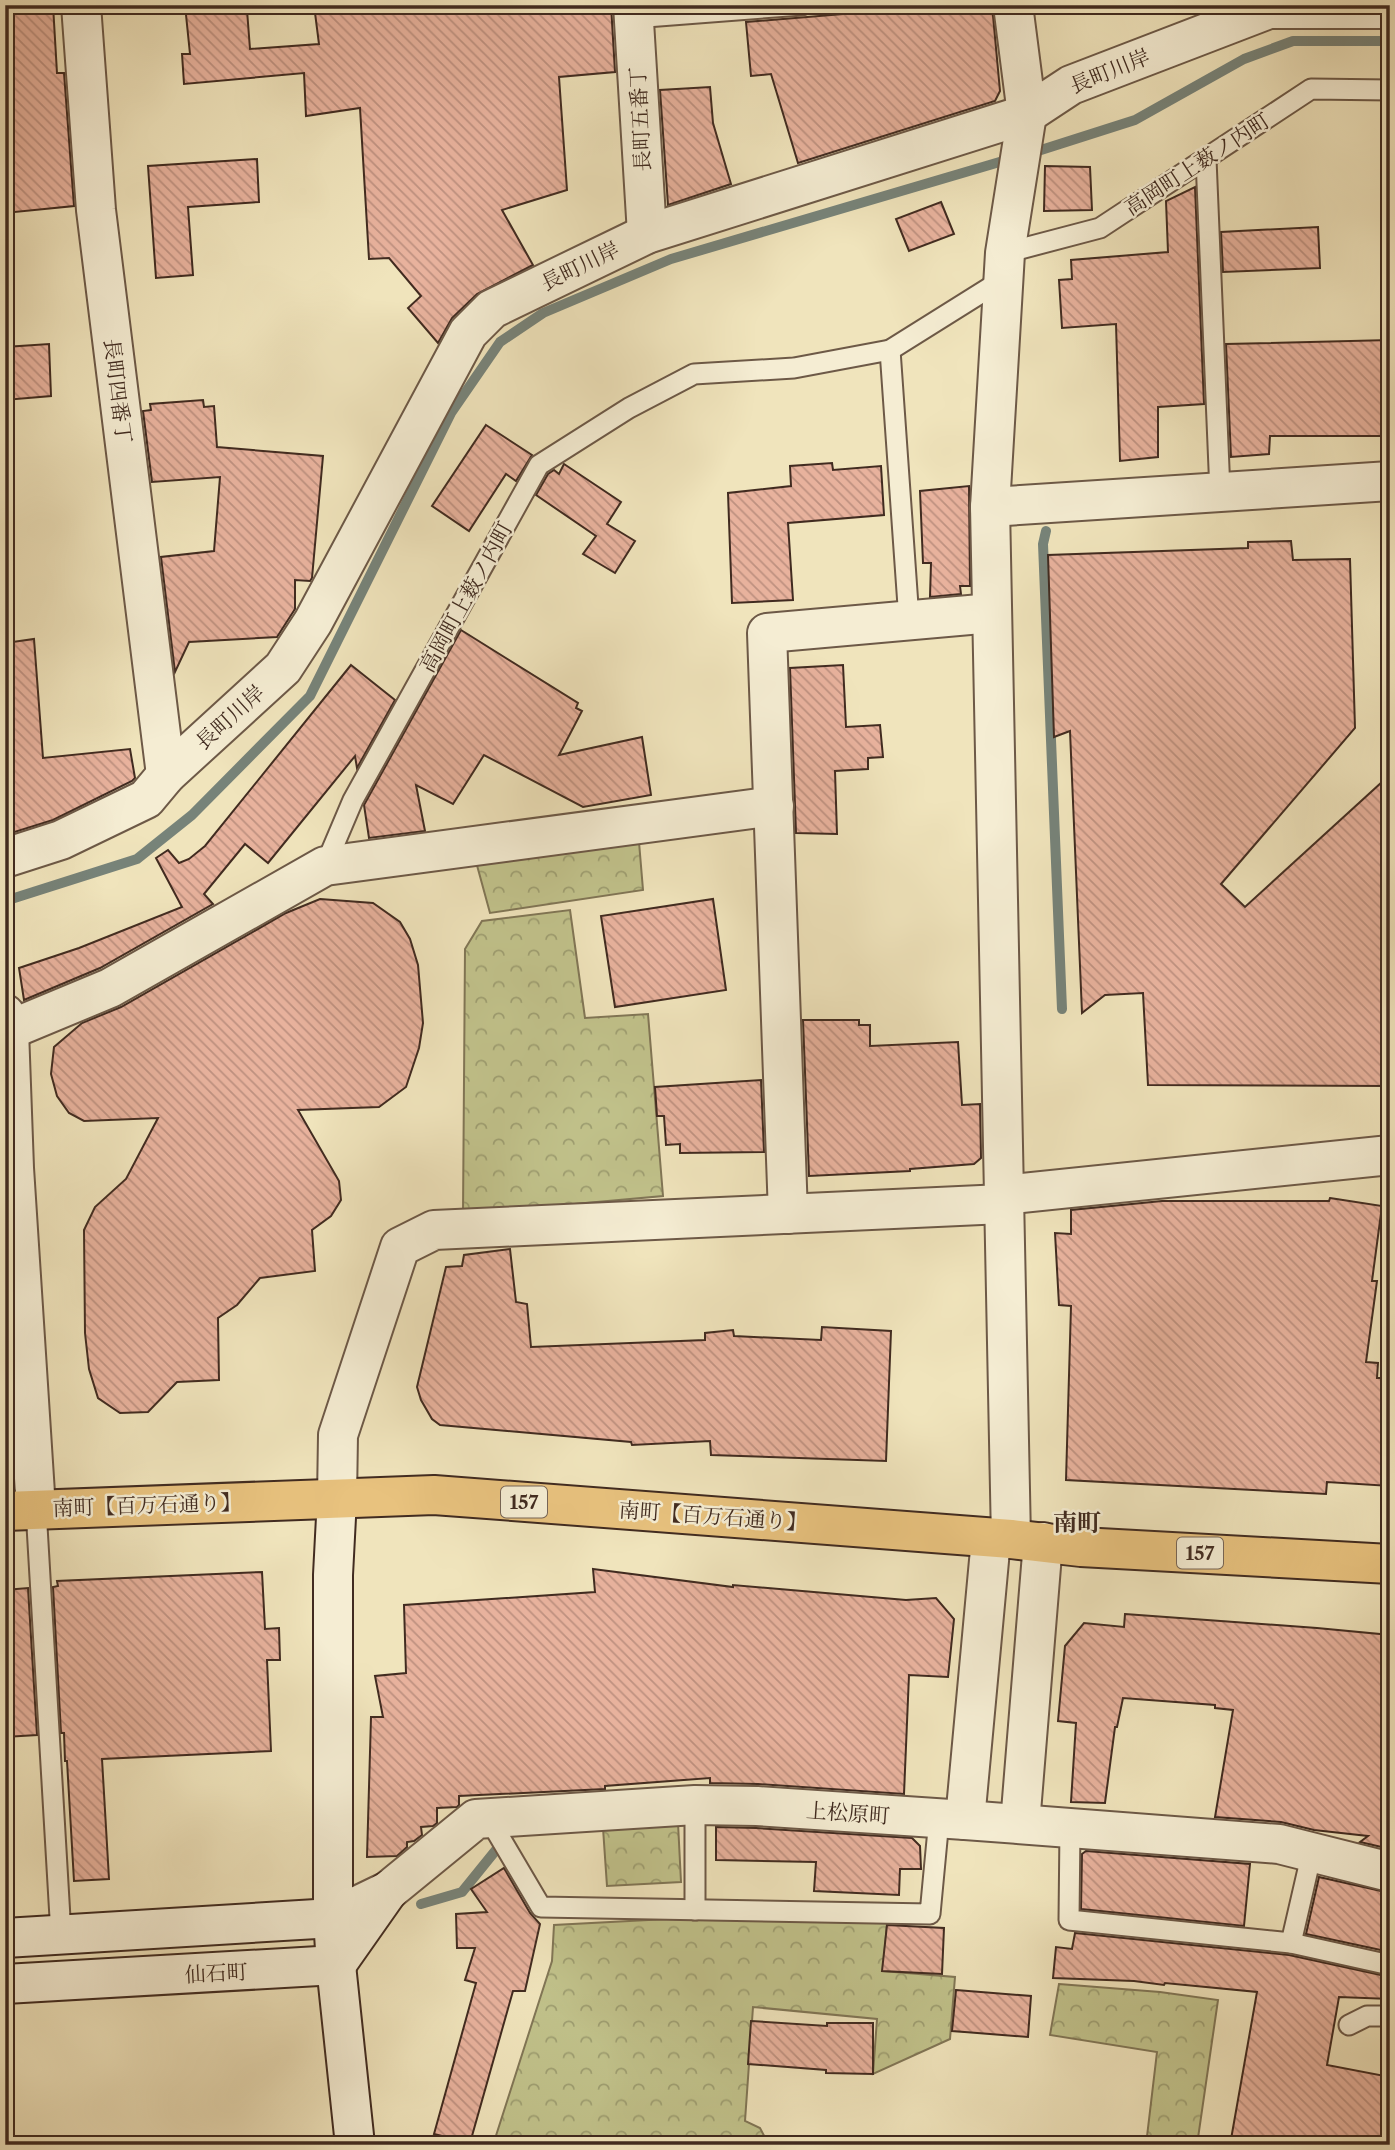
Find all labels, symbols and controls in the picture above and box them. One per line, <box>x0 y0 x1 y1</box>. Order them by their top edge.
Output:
street label: 長町川岸 <box>1066 44 1154 98</box>
street label: 長町五番丁 <box>625 66 655 172</box>
street label: 高岡町上薮ノ内町 <box>1120 108 1274 220</box>
street label: 長町川岸 <box>537 236 623 296</box>
street label: 長町四番丁 <box>99 337 137 445</box>
street label: 高岡町上薮ノ内町 <box>414 517 518 677</box>
street label: 長町川岸 <box>190 680 270 754</box>
road number: 157 <box>501 1486 547 1518</box>
street label: 南町【百万石通り】 <box>52 1489 242 1521</box>
street label: 南町【百万石通り】 <box>618 1497 808 1535</box>
district label: 南町 <box>1053 1508 1101 1537</box>
road number: 157 <box>1177 1538 1223 1568</box>
street label: 上松原町 <box>805 1798 891 1828</box>
street label: 仙石町 <box>184 1959 248 1987</box>

